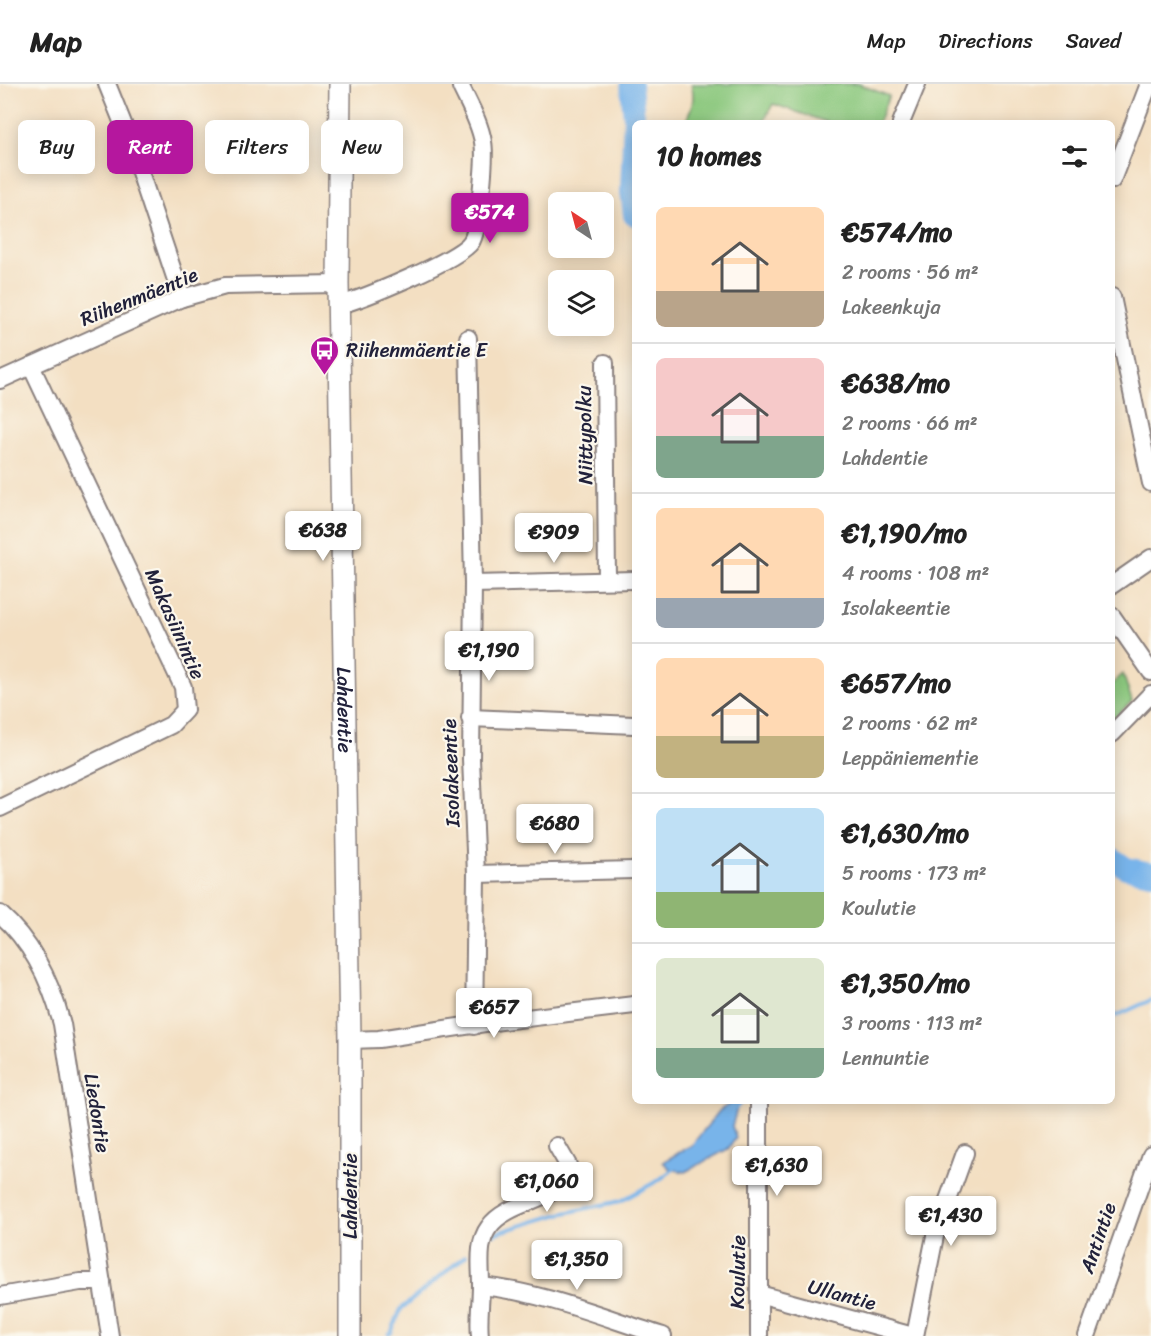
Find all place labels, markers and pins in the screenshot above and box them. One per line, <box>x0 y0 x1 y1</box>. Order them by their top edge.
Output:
pin: €574 <box>454 193 526 244</box>
place label: Riihenmäentie E <box>346 333 489 368</box>
bus stop icon: Riihenmäentie E <box>309 334 341 376</box>
pin: €638 <box>287 511 359 562</box>
pin: €909 <box>518 513 590 564</box>
pin: €1,190 <box>440 631 538 682</box>
pin: €680 <box>519 804 591 855</box>
pin: €657 <box>458 988 530 1039</box>
pin: €1,630 <box>728 1146 826 1197</box>
pin: €1,060 <box>498 1162 596 1213</box>
pin: €1,430 <box>902 1196 1000 1247</box>
pin: €1,350 <box>528 1240 626 1291</box>

